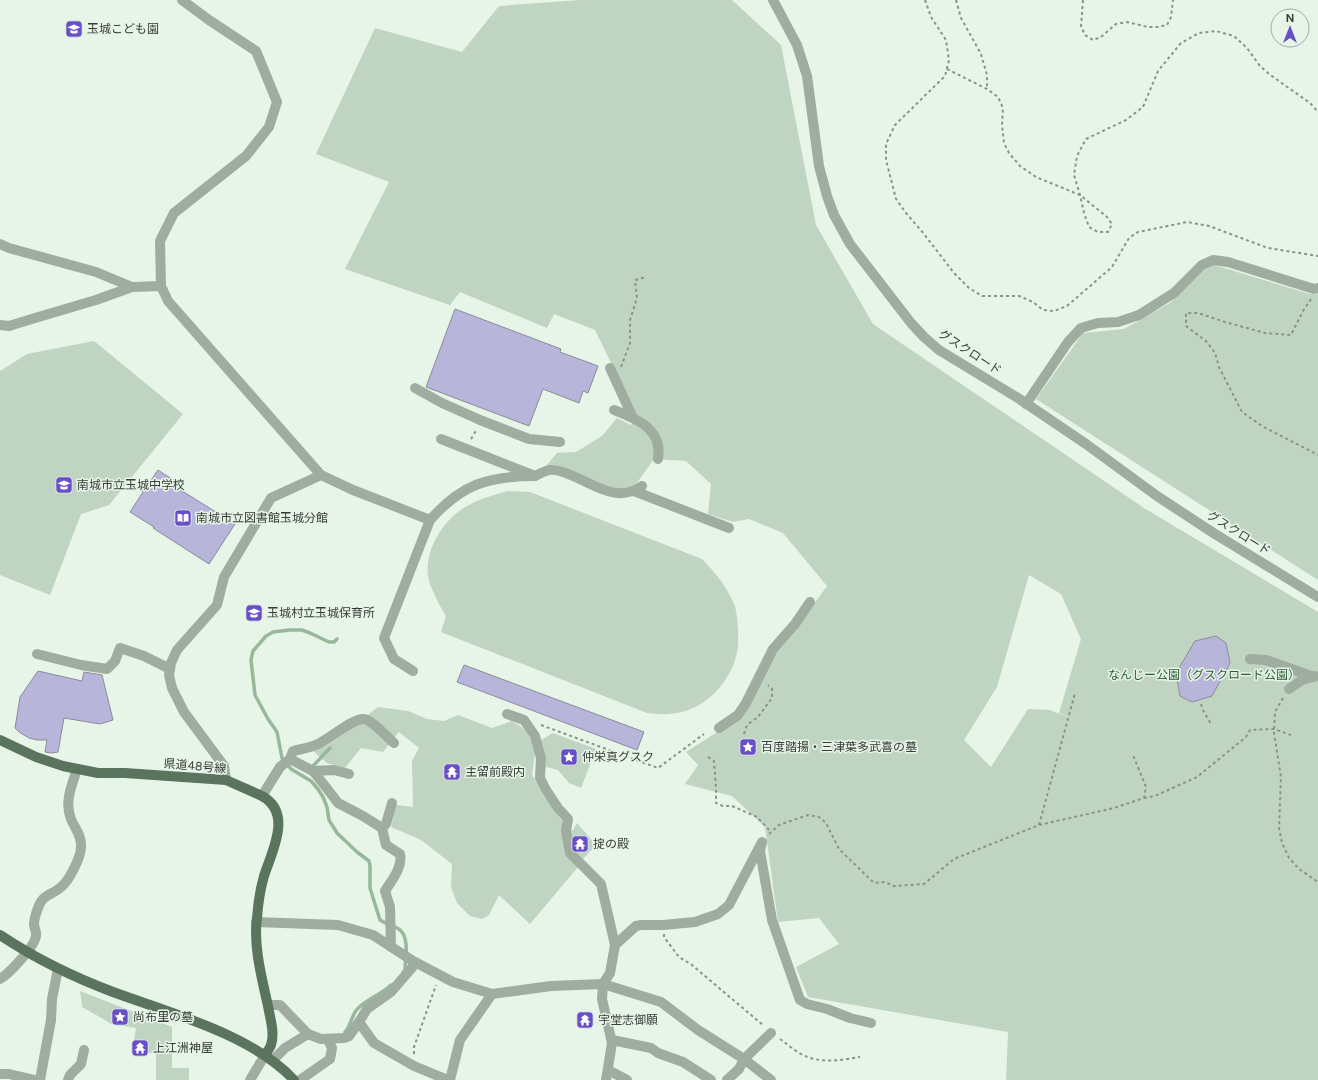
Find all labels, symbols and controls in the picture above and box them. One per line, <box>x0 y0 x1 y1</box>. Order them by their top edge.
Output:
north arrow <box>1270 8 1310 48</box>
text: N <box>1286 12 1294 25</box>
school or university icon: 玉城こども園 <box>64 19 84 39</box>
place label: 玉城こども園 <box>87 22 159 36</box>
street label: グスクロード <box>936 327 1004 377</box>
school or university icon: 南城市立玉城中学校 <box>54 475 74 495</box>
place label: 南城市立玉城中学校 <box>77 478 185 492</box>
library icon: 南城市立図書館玉城分館 <box>173 508 193 528</box>
street label: グスクロード <box>1205 508 1273 558</box>
place label: 南城市立図書館玉城分館 <box>196 511 328 525</box>
school or university icon: 玉城村立玉城保育所 <box>244 603 264 623</box>
place label: 玉城村立玉城保育所 <box>267 606 375 620</box>
park label: なんじー公園（グスクロード公園） <box>1108 668 1300 682</box>
place icon: 百度踏揚・三津葉多武喜の墓 <box>738 737 758 757</box>
place label: 百度踏揚・三津葉多武喜の墓 <box>761 740 917 754</box>
place icon: 仲栄真グスク <box>559 747 579 767</box>
place label: 仲栄真グスク <box>582 750 654 764</box>
street label: 県道48号線 <box>163 756 227 776</box>
temple icon: 主留前殿内 <box>442 762 462 782</box>
place label: 主留前殿内 <box>465 765 525 779</box>
temple icon: 掟の殿 <box>570 834 590 854</box>
place label: 掟の殿 <box>593 837 629 851</box>
place icon: 尚布里の墓 <box>110 1007 130 1027</box>
place label: 尚布里の墓 <box>133 1010 193 1024</box>
temple icon: 宇堂志御願 <box>575 1010 595 1030</box>
place label: 宇堂志御願 <box>598 1013 658 1027</box>
temple icon: 上江洲神屋 <box>130 1038 150 1058</box>
place label: 上江洲神屋 <box>153 1041 213 1055</box>

